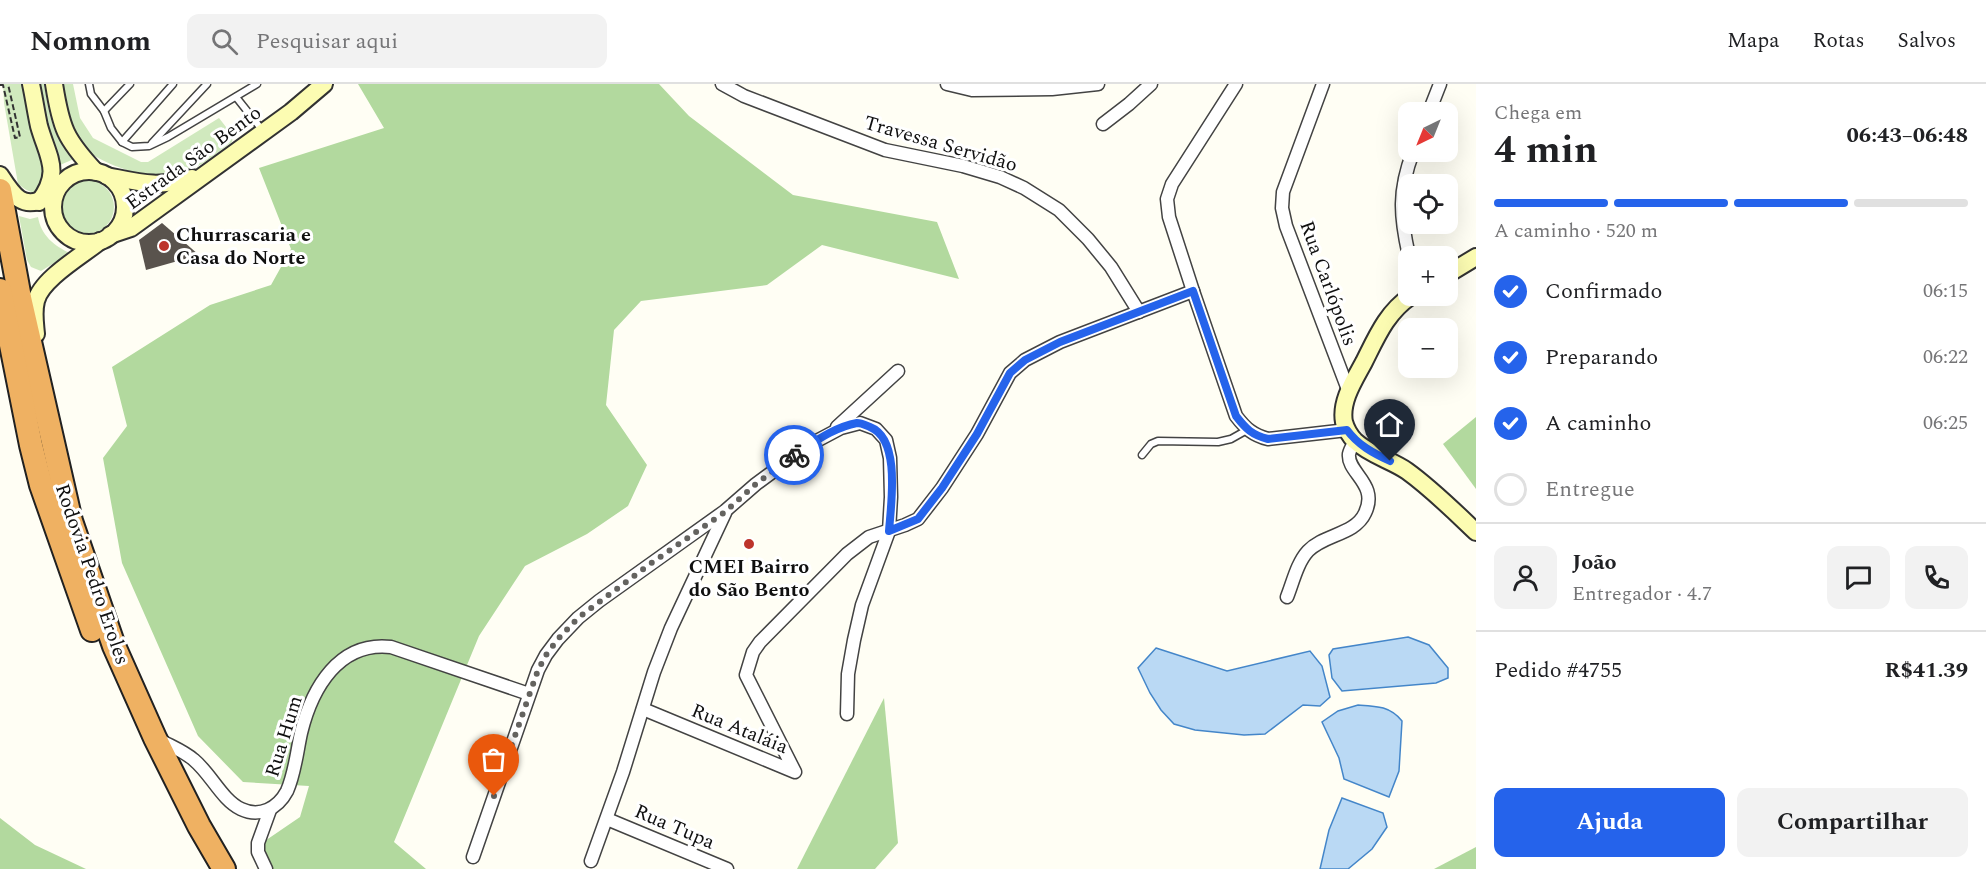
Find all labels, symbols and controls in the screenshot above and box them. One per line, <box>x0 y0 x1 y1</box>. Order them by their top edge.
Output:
search box <box>187 14 607 68</box>
text: Nomnom <box>30 20 151 63</box>
icon: search <box>208 25 241 58</box>
text: Pesquisar aqui <box>256 25 398 58</box>
text: Mapa <box>1727 25 1780 57</box>
text: Rotas <box>1813 25 1865 57</box>
text: Salvos <box>1898 25 1956 57</box>
street label: Estrada São Bento <box>119 98 268 217</box>
text: Chega em <box>1494 98 1582 128</box>
north arrow <box>1398 102 1458 162</box>
map controls <box>1398 102 1458 378</box>
street label: Travessa Servidão <box>861 108 1021 180</box>
text: 06:43–06:48 <box>1846 119 1968 152</box>
text: 4 min <box>1494 121 1598 180</box>
button: locate <box>1398 174 1458 234</box>
text: A caminho · 520 m <box>1494 216 1658 246</box>
street label: Rua Carlópolis <box>1292 217 1365 350</box>
place label: Churrascaria e Casa do Norte <box>176 220 311 273</box>
marker: Churrascaria e Casa do Norte <box>157 239 171 253</box>
button: + <box>1398 246 1458 306</box>
icon: check <box>1494 275 1527 308</box>
text: Confirmado <box>1545 275 1662 308</box>
text: 06:15 <box>1923 276 1968 306</box>
button: − <box>1398 318 1458 378</box>
icon: check <box>1494 341 1527 374</box>
text: Preparando <box>1545 341 1658 374</box>
text: 06:22 <box>1923 342 1968 372</box>
pin <box>1364 399 1415 461</box>
icon: check <box>1494 407 1527 440</box>
text: A caminho <box>1545 407 1651 440</box>
icon: home <box>1373 408 1406 441</box>
text: 06:25 <box>1923 408 1968 438</box>
courier <box>764 425 824 485</box>
icon: bike <box>778 439 811 472</box>
text: Entregue <box>1545 473 1635 506</box>
street label: Rodovia Pedro Eroles <box>47 480 137 669</box>
marker: CMEI Bairro do São Bento <box>742 537 756 551</box>
button: person <box>1494 546 1557 609</box>
text: João <box>1572 546 1617 579</box>
button: chat <box>1827 546 1890 609</box>
button: phone <box>1905 546 1968 609</box>
place label: CMEI Bairro do São Bento <box>689 552 809 605</box>
text: Entregador · 4.7 <box>1572 579 1712 609</box>
text: Pedido #4755 <box>1494 654 1622 687</box>
text: R$41.39 <box>1884 654 1968 687</box>
street label: Rua Hum <box>257 692 311 781</box>
street label: Rua Ataláia <box>687 696 793 762</box>
pin <box>468 734 519 796</box>
icon: bag <box>477 743 510 776</box>
button: Ajuda <box>1494 788 1725 857</box>
button: Compartilhar <box>1737 788 1968 857</box>
street label: Rua Tupa <box>630 797 720 857</box>

